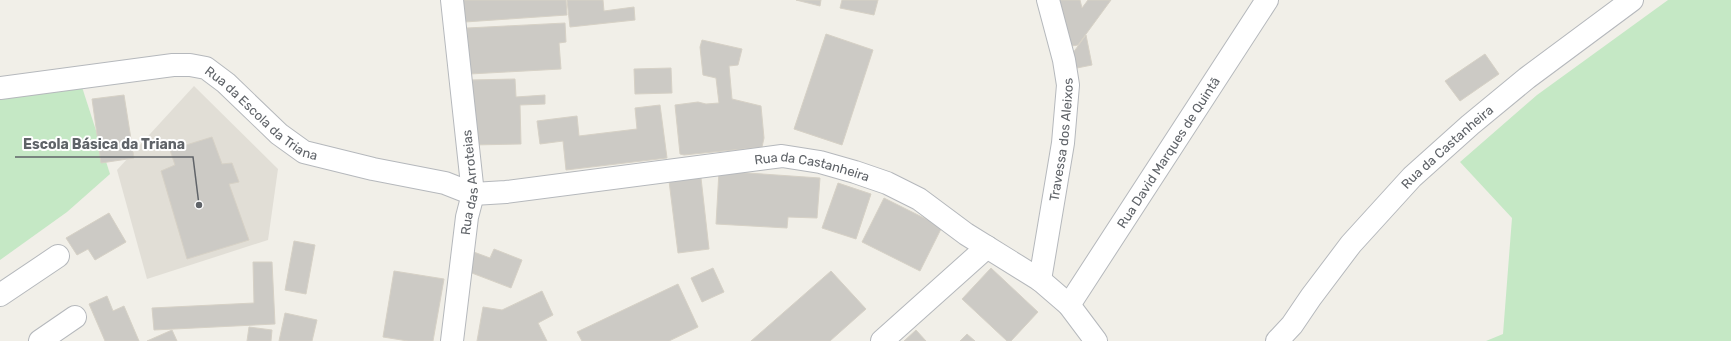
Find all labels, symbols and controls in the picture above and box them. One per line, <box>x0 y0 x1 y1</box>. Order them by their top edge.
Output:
street label: Rua da Escola da Triana <box>202 63 319 163</box>
street label: Rua David Marques de Quintã <box>1114 74 1223 231</box>
street label: Travessa dos Aleixos <box>1046 76 1076 203</box>
street label: Rua da Castanheira <box>1398 102 1496 192</box>
street label: Rua das Arroteias <box>458 129 481 236</box>
callout: Escola Básica da Triana <box>15 131 193 157</box>
text: Escola Básica da Triana <box>23 136 185 153</box>
street label: Rua da Castanheira <box>753 149 871 184</box>

